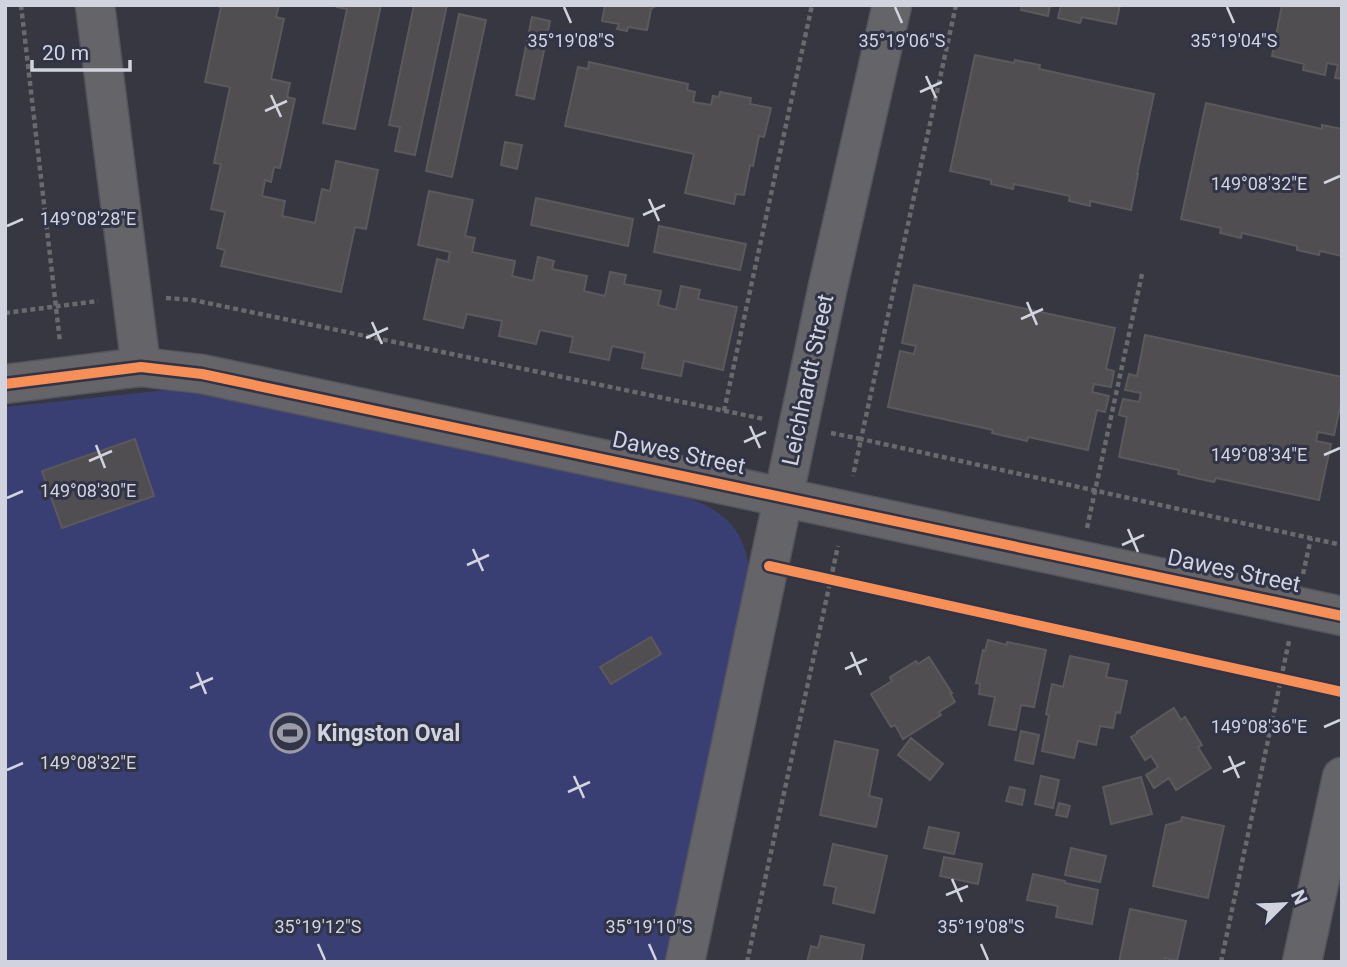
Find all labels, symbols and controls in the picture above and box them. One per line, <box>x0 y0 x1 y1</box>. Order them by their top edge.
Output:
scale bar <box>32 28 130 72</box>
text: 35°19'08"S <box>527 30 615 51</box>
text: 35°19'06"S <box>858 30 946 51</box>
text: 35°19'04"S <box>1190 30 1278 51</box>
text: 20 m <box>42 41 89 65</box>
text: 149°08'32"E <box>1211 173 1307 194</box>
text: 149°08'28"E <box>40 208 136 229</box>
street label: Leichhardt Street <box>777 292 839 468</box>
street label: Dawes Street <box>610 426 748 480</box>
text: 149°08'34"E <box>1211 444 1307 465</box>
text: 149°08'30"E <box>40 480 136 501</box>
street label: Dawes Street <box>1165 544 1303 598</box>
sports icon: Kingston Oval <box>269 712 311 754</box>
text: 149°08'36"E <box>1211 716 1307 737</box>
place label: Kingston Oval <box>317 720 460 747</box>
text: 149°08'32"E <box>40 752 136 773</box>
north arrow <box>1249 869 1319 939</box>
text: N <box>1286 886 1312 908</box>
text: 35°19'12"S <box>274 916 362 937</box>
text: 35°19'10"S <box>605 916 693 937</box>
text: 35°19'08"S <box>937 916 1025 937</box>

